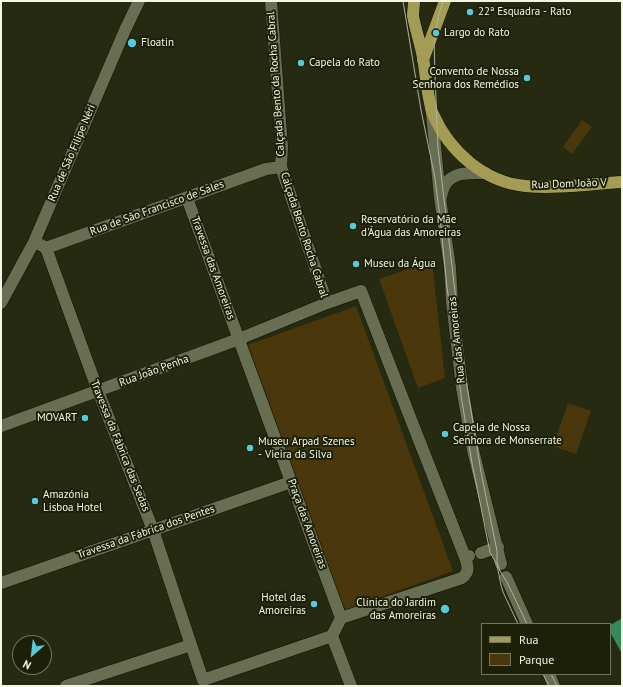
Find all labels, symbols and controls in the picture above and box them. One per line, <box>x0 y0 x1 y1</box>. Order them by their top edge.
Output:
place label: 22ª Esquadra - Rato <box>478 5 571 19</box>
marker: 22ª Esquadra - Rato <box>465 7 475 17</box>
street label: Calçada Bento da Rocha Cabral <box>264 11 288 157</box>
place label: Largo do Rato <box>444 26 510 40</box>
marker: Largo do Rato <box>431 28 441 38</box>
place label: Floatin <box>141 36 174 50</box>
marker: Floatin <box>126 37 138 49</box>
place label: Capela do Rato <box>309 56 380 70</box>
marker: Capela do Rato <box>296 58 306 68</box>
place label: Convento de Nossa Senhora dos Remédios <box>413 65 519 91</box>
marker: Convento de Nossa Senhora dos Remédios <box>522 73 532 83</box>
street label: Rua de São Filipe Néri <box>46 102 98 204</box>
street label: Calçada Bento Rocha Cabral <box>277 171 331 299</box>
street label: Rua Dom João V <box>531 176 607 192</box>
street label: Rua de São Francisco de Sales <box>88 178 226 238</box>
place label: Reservatório da Mãe d'Água das Amoreiras <box>361 213 461 239</box>
street label: Travessa das Amoreiras <box>188 215 238 321</box>
marker: Reservatório da Mãe d'Água das Amoreiras <box>348 221 358 231</box>
place label: Museu da Água <box>364 257 436 271</box>
marker: Museu da Água <box>351 259 361 269</box>
street label: Rua das Amoreiras <box>446 296 468 384</box>
street label: Rua João Penha <box>117 352 191 390</box>
street label: Travessa da Fábrica das Sedas <box>88 378 152 514</box>
place label: MOVART <box>37 411 77 425</box>
marker: MOVART <box>80 413 90 423</box>
place label: Capela de Nossa Senhora de Monserrate <box>453 421 562 447</box>
marker: Capela de Nossa Senhora de Monserrate <box>440 429 450 439</box>
place label: Museu Arpad Szenes - Vieira da Silva <box>258 435 355 461</box>
marker: Museu Arpad Szenes - Vieira da Silva <box>245 443 255 453</box>
street label: Praça das Amoreiras <box>285 477 329 571</box>
place label: Amazónia Lisboa Hotel <box>43 488 102 514</box>
marker: Amazónia Lisboa Hotel <box>30 496 40 506</box>
street label: Travessa da Fábrica dos Pentes <box>76 502 216 562</box>
place label: Hotel das Amoreiras <box>259 591 306 617</box>
place label: Clínica do Jardim das Amoreiras <box>356 596 436 622</box>
marker: Hotel das Amoreiras <box>309 599 319 609</box>
marker: Clínica do Jardim das Amoreiras <box>439 603 451 615</box>
legend <box>481 623 611 675</box>
text: Rua <box>519 632 538 647</box>
north arrow <box>12 635 52 675</box>
text: Parque <box>519 652 554 667</box>
text: N <box>20 657 33 673</box>

